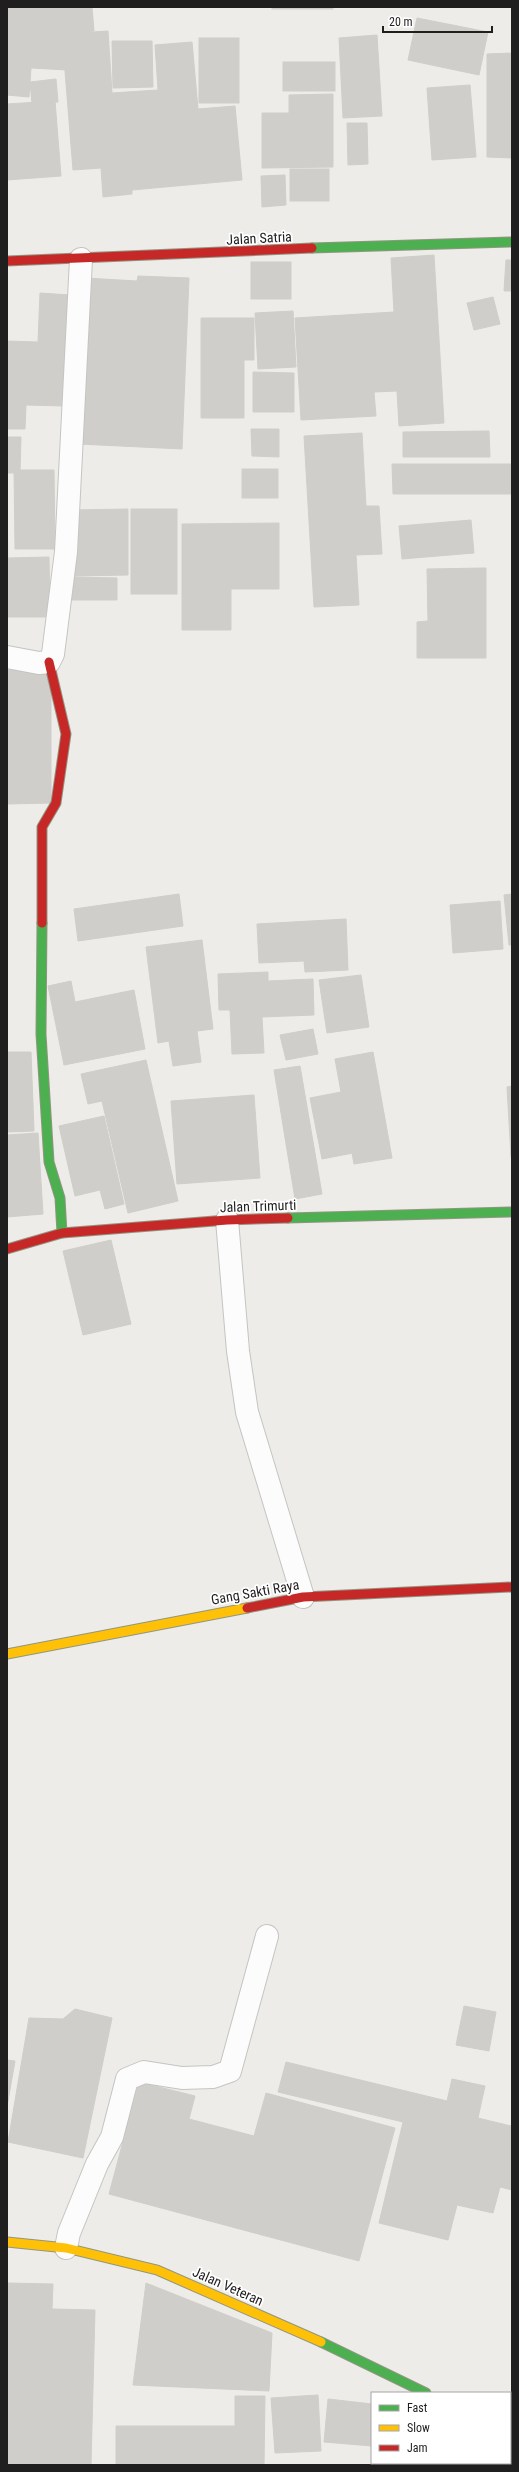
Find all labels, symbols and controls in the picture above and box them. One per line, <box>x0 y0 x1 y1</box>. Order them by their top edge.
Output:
scale bar <box>383 8 492 34</box>
text: 20 m <box>389 15 413 29</box>
street label: Jalan Satria <box>226 228 292 248</box>
street label: Jalan Trimurti <box>219 1197 297 1215</box>
street label: Gang Sakti Raya <box>210 1576 300 1608</box>
street label: Jalan Veteran <box>190 2263 266 2309</box>
legend <box>371 2392 511 2464</box>
text: Fast <box>407 2401 428 2415</box>
text: Slow <box>407 2421 430 2435</box>
text: Jam <box>407 2441 428 2455</box>

